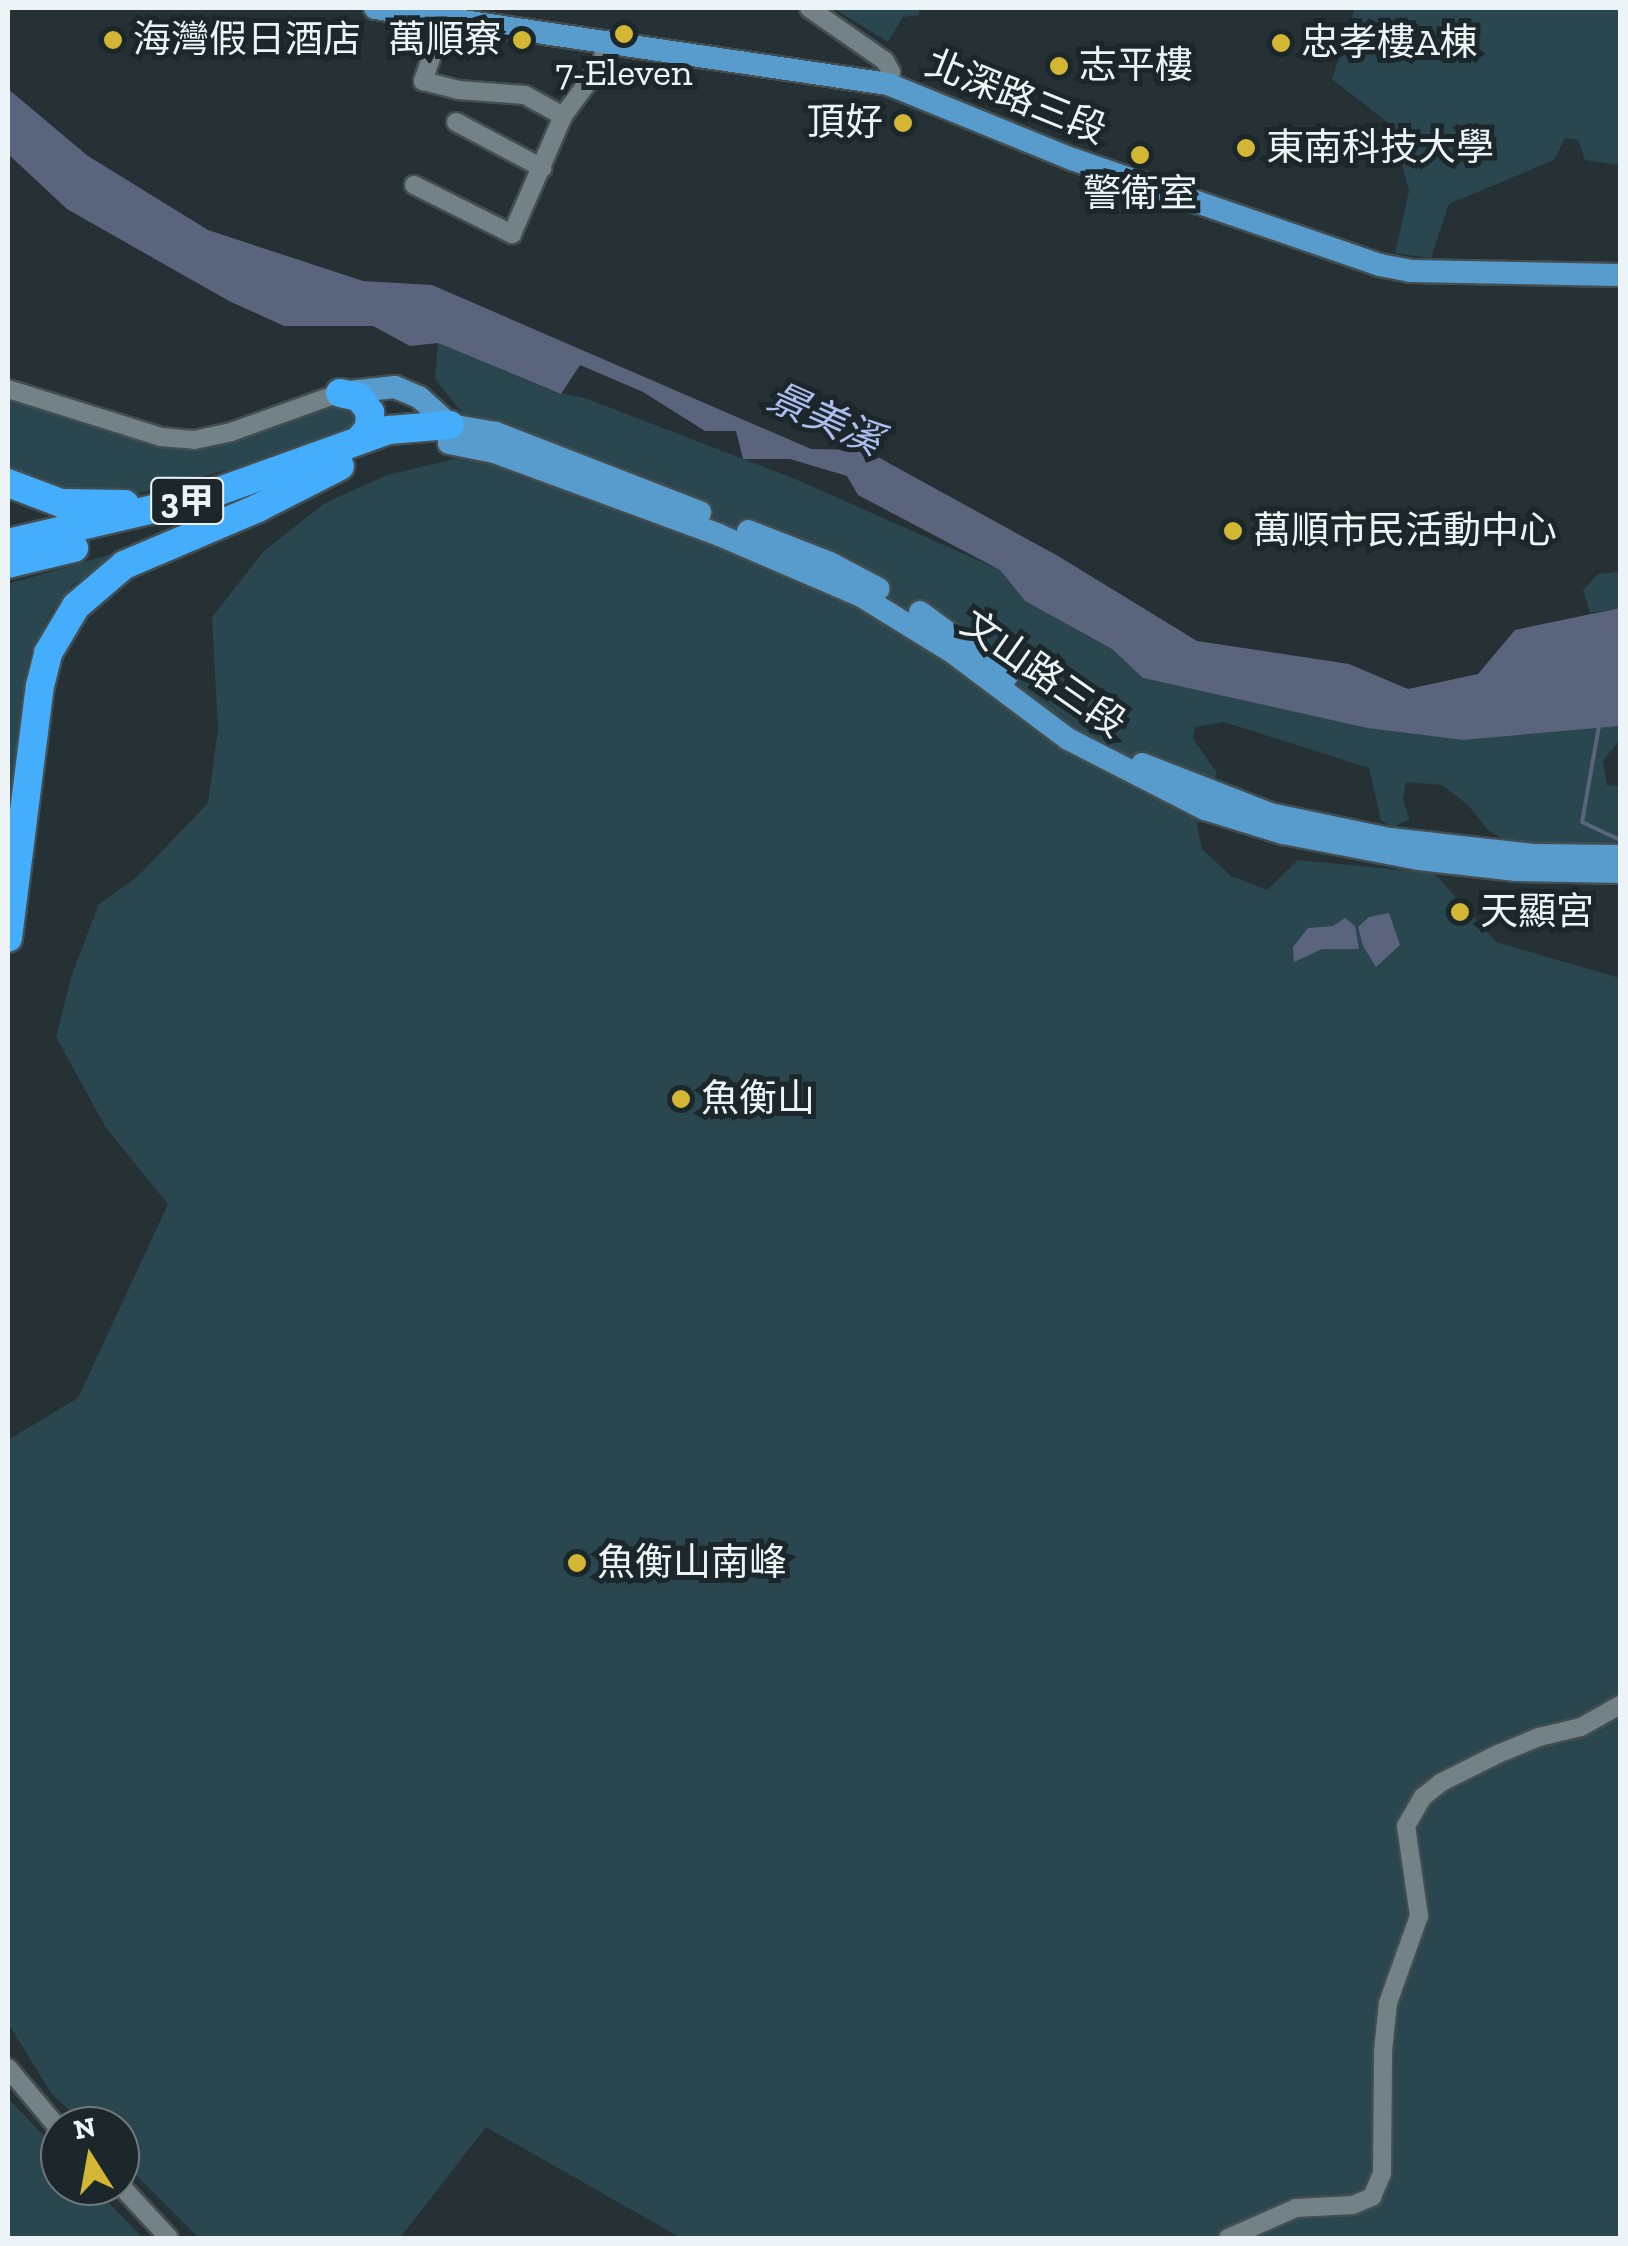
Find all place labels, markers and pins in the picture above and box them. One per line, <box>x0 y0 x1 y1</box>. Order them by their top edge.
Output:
place label: 海灣假日酒店 <box>133 17 361 63</box>
place label: 萬順寮 <box>388 17 502 63</box>
place label: 忠孝樓A棟 <box>1301 20 1478 66</box>
marker: 7-Eleven <box>613 23 635 45</box>
marker: 海灣假日酒店 <box>102 29 124 51</box>
marker: 萬順寮 <box>511 29 533 51</box>
marker: 忠孝樓A棟 <box>1270 32 1292 54</box>
place label: 志平樓 <box>1079 43 1193 89</box>
place label: 7-Eleven <box>555 50 693 96</box>
marker: 志平樓 <box>1048 55 1070 77</box>
place label: 頂好 <box>807 100 883 146</box>
marker: 頂好 <box>892 112 914 134</box>
place label: 東南科技大學 <box>1266 125 1494 171</box>
marker: 東南科技大學 <box>1235 137 1257 159</box>
marker: 警衛室 <box>1129 144 1151 166</box>
place label: 警衛室 <box>1083 171 1197 217</box>
place label: 萬順市民活動中心 <box>1253 508 1557 554</box>
marker: 萬順市民活動中心 <box>1222 520 1244 542</box>
place label: 天顯宮 <box>1480 889 1594 935</box>
marker: 天顯宮 <box>1449 901 1471 923</box>
place label: 魚衡山 <box>701 1076 815 1122</box>
marker: 魚衡山 <box>670 1088 692 1110</box>
place label: 魚衡山南峰 <box>597 1540 787 1586</box>
marker: 魚衡山南峰 <box>566 1552 588 1574</box>

